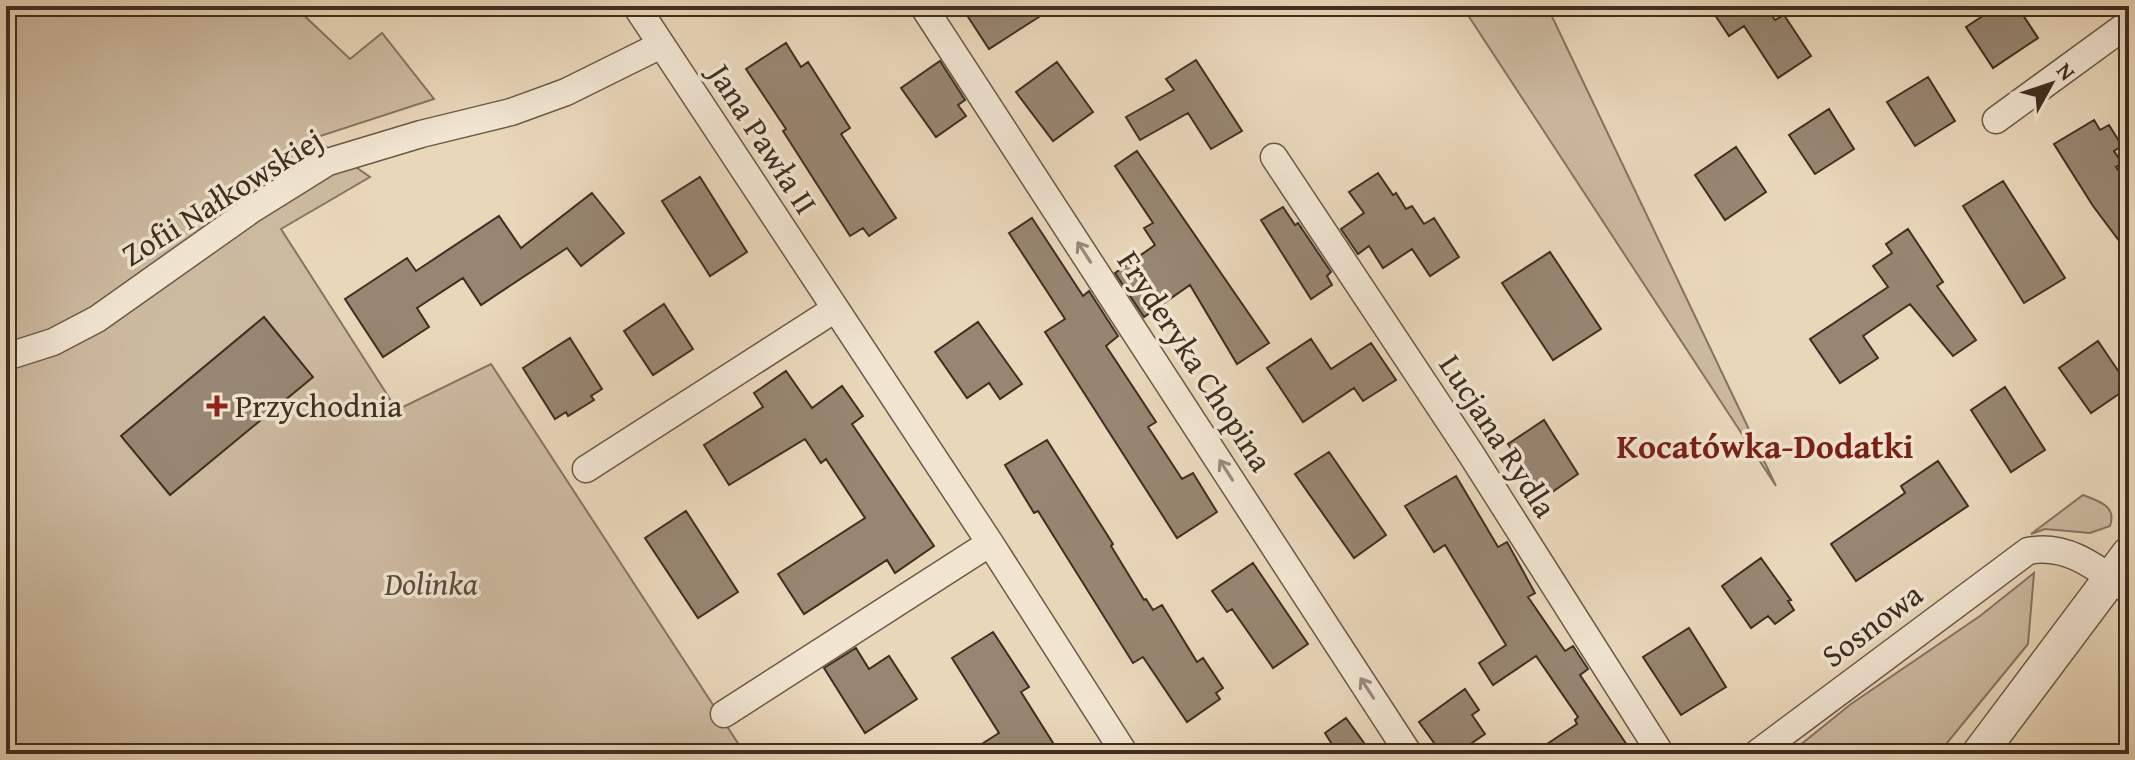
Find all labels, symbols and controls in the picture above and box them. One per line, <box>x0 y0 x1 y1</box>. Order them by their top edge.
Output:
north arrow <box>2011 44 2091 124</box>
street label: Jana Pawła II <box>695 51 830 223</box>
text: N <box>2049 55 2083 87</box>
street label: Zofii Nałkowskiej <box>112 116 332 277</box>
street label: Fryderyka Chopina <box>1106 241 1285 481</box>
one-way arrow <box>1075 242 1092 264</box>
street label: Lucjana Rydla <box>1428 345 1569 527</box>
place label: Przychodnia <box>235 382 402 429</box>
marker: Przychodnia <box>206 395 228 417</box>
district label: Kocatówka-Dodatki <box>1616 421 1914 470</box>
one-way arrow <box>1218 459 1234 482</box>
park label: Dolinka <box>383 560 478 607</box>
street label: Sosnowa <box>1811 571 1932 678</box>
one-way arrow <box>1359 678 1375 700</box>

